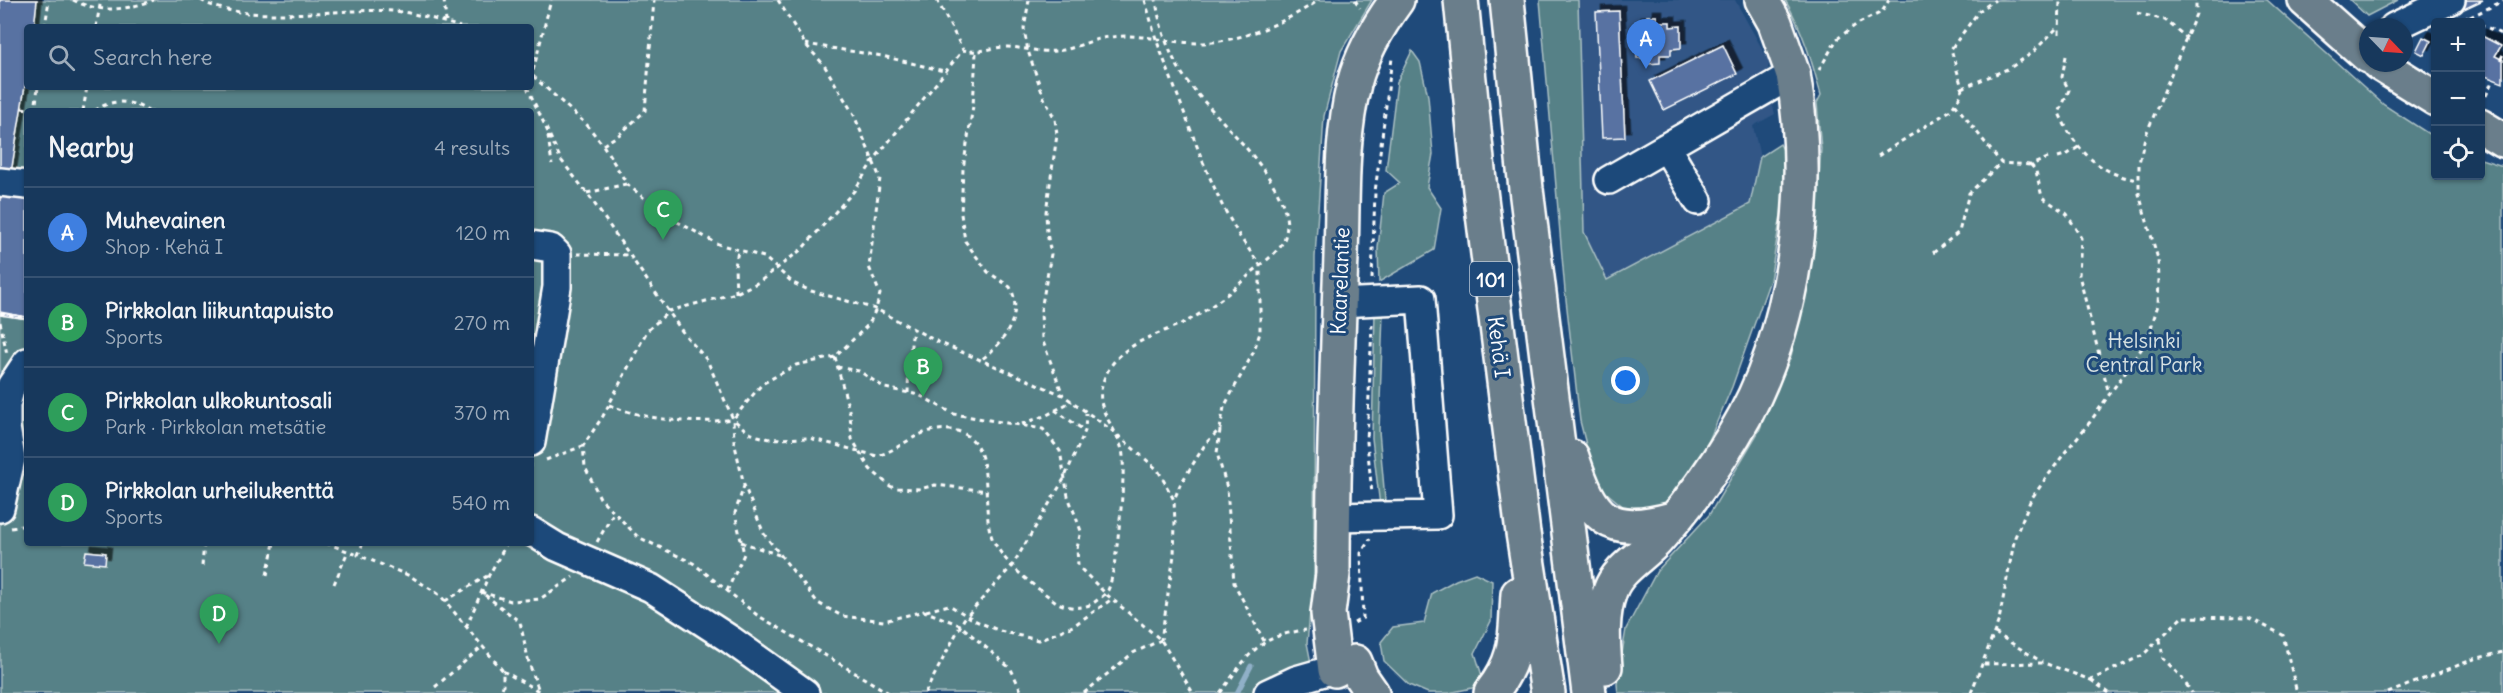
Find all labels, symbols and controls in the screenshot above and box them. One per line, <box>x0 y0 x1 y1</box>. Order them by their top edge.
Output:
north arrow <box>2359 18 2413 72</box>
map controls <box>2431 18 2485 180</box>
button: + <box>2431 18 2485 72</box>
pin: A <box>1626 20 1666 69</box>
search box <box>24 24 534 90</box>
icon: search <box>45 41 78 74</box>
text: Search here <box>93 43 212 71</box>
button: − <box>2431 72 2485 126</box>
button: locate <box>2431 126 2485 180</box>
text: Nearby <box>48 131 134 164</box>
text: 4 results <box>434 135 510 160</box>
pin: C <box>644 190 682 240</box>
text: Muhevainen <box>105 206 226 234</box>
text: A <box>61 220 74 245</box>
text: 120 m <box>456 220 510 245</box>
street label: Kaarelantie <box>1325 227 1355 335</box>
text: Shop · Kehä I <box>105 234 223 259</box>
road number: 101 <box>1470 262 1512 296</box>
text: Pirkkolan liikuntapuisto <box>105 296 334 324</box>
text: B <box>61 310 74 335</box>
text: 270 m <box>454 310 510 335</box>
street label: Kehä I <box>1482 315 1516 379</box>
text: Sports <box>105 324 163 349</box>
park label: Helsinki Central Park <box>2085 327 2203 378</box>
pin: B <box>904 348 942 397</box>
your location <box>1611 366 1640 395</box>
text: Pirkkolan ulkokuntosali <box>105 386 332 414</box>
text: C <box>61 400 74 425</box>
text: 370 m <box>453 400 510 425</box>
text: Park · Pirkkolan metsätie <box>105 414 326 439</box>
text: Pirkkolan urheilukenttä <box>105 476 334 504</box>
text: D <box>60 490 75 515</box>
text: 540 m <box>451 490 510 515</box>
text: Sports <box>105 504 163 529</box>
pin: D <box>200 594 238 644</box>

